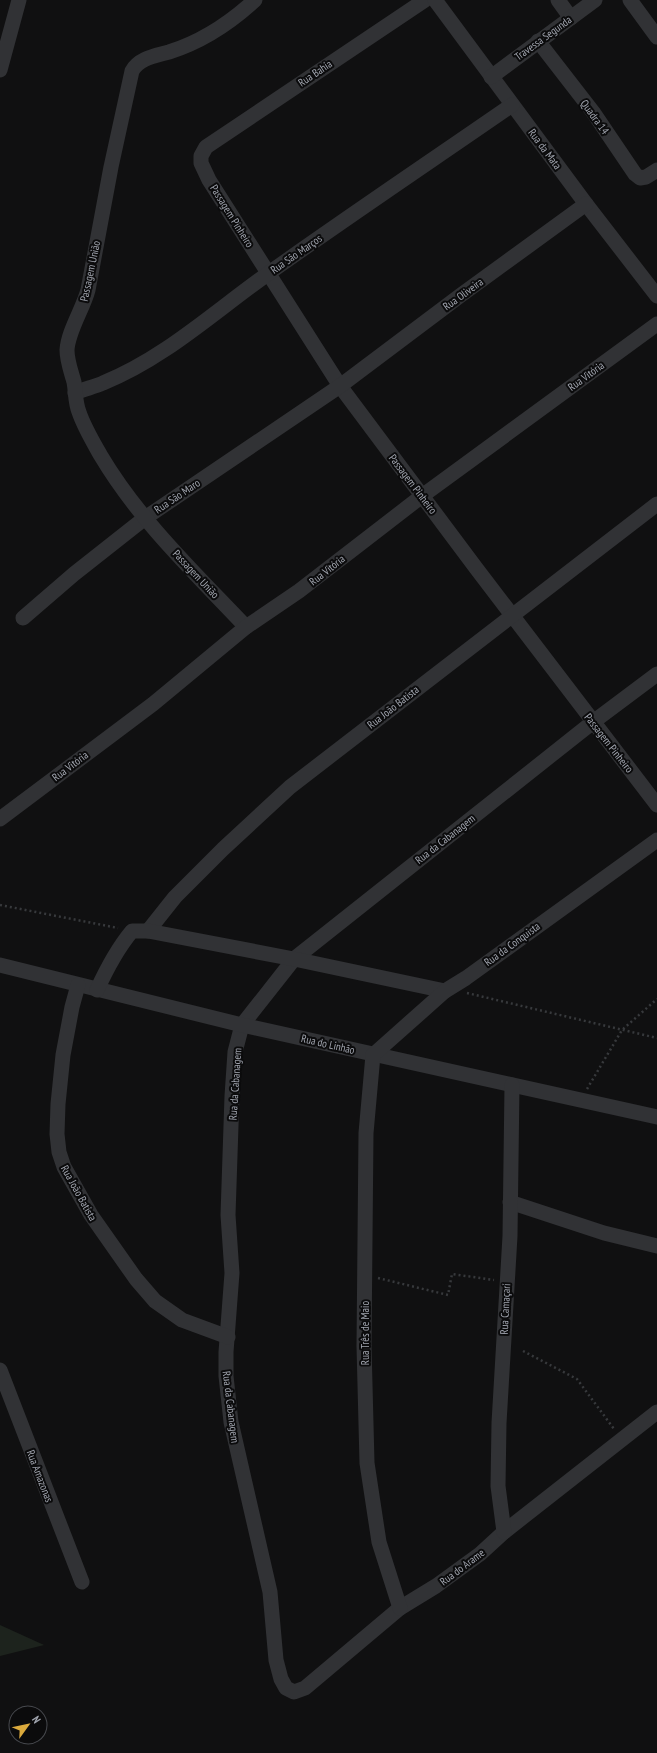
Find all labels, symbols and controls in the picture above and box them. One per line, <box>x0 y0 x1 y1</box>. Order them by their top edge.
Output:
street label: Travessa Segunda <box>512 13 574 63</box>
street label: Rua Bahia <box>295 57 335 89</box>
street label: Quadra 14 <box>578 97 612 137</box>
street label: Rua da Mata <box>525 126 565 172</box>
street label: Passagem Pinheiro <box>207 182 257 250</box>
street label: Rua São Marços <box>268 231 325 277</box>
street label: Passagem União <box>77 239 103 303</box>
street label: Rua Oliveira <box>440 275 486 313</box>
street label: Rua Vitória <box>565 358 607 394</box>
street label: Passagem Pinheiro <box>386 451 440 517</box>
street label: Rua São Maro <box>151 475 203 516</box>
street label: Passagem União <box>170 547 222 602</box>
street label: Rua Vitória <box>306 552 348 588</box>
street label: Rua João Batista <box>364 682 422 732</box>
street label: Passagem Pinheiro <box>582 711 637 776</box>
street label: Rua Vitória <box>49 748 91 784</box>
street label: Rua da Cabanagem <box>412 811 478 867</box>
street label: Rua da Conquista <box>481 919 543 969</box>
street label: Rua do Linhão <box>300 1031 356 1057</box>
street label: Rua da Cabanagem <box>225 1047 245 1121</box>
street label: Rua João Batista <box>58 1163 100 1223</box>
street label: Rua Camaçari <box>497 1283 513 1335</box>
street label: Rua Três de Maio <box>358 1301 372 1365</box>
street label: Rua da Cabanagem <box>220 1370 242 1444</box>
street label: Rua Amazonas <box>24 1448 56 1504</box>
street label: Rua do Arame <box>437 1545 488 1588</box>
north arrow <box>8 1705 48 1745</box>
text: N <box>29 1713 44 1726</box>

